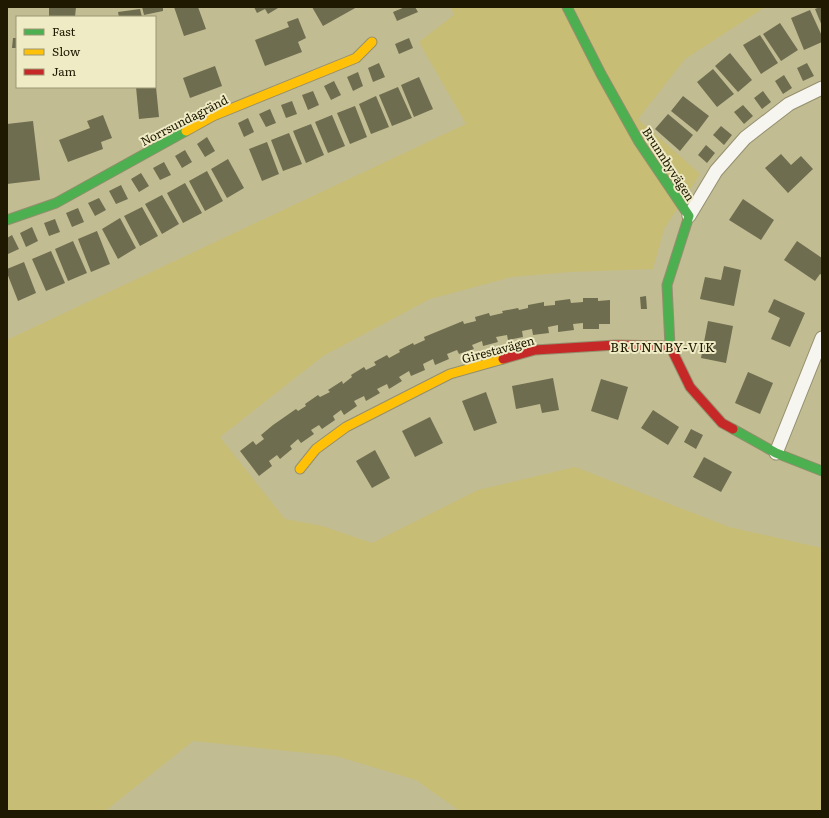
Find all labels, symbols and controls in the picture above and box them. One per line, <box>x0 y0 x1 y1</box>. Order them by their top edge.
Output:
legend <box>16 16 156 88</box>
text: Fast <box>52 22 76 40</box>
text: Slow <box>52 42 81 60</box>
text: Jam <box>52 62 77 80</box>
street label: Norrsundagränd <box>137 90 232 150</box>
street label: Brunnbyvägen <box>638 124 700 204</box>
street label: Girestavägen <box>460 331 536 367</box>
district label: BRUNNBY-VIK <box>610 337 716 356</box>

